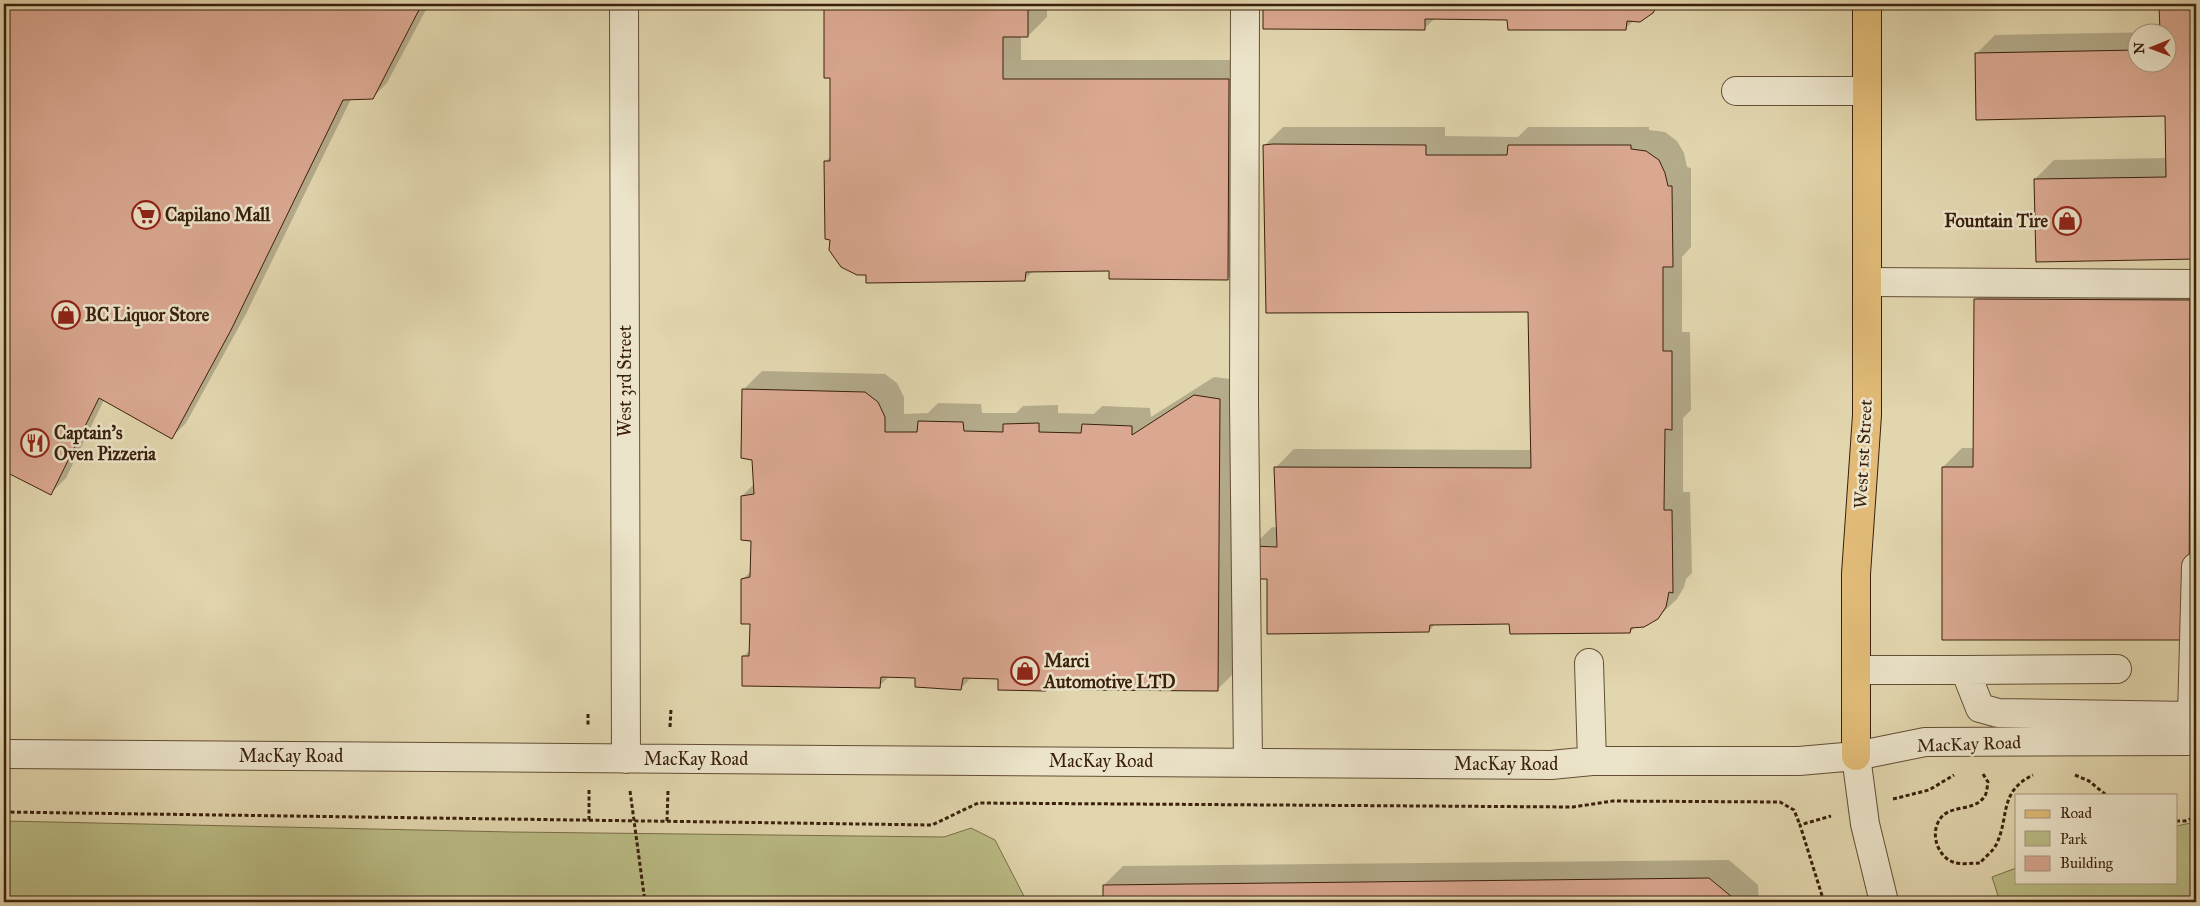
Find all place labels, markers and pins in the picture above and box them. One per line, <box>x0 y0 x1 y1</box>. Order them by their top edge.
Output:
supermarket icon: Capilano Mall <box>131 200 161 230</box>
place label: Capilano Mall <box>165 204 271 227</box>
shop icon: Fountain Tire <box>2052 206 2082 236</box>
place label: Fountain Tire <box>1944 210 2049 232</box>
shop icon: BC Liquor Store <box>51 300 81 330</box>
place label: BC Liquor Store <box>85 304 210 327</box>
place label: Captain's Oven Pizzeria <box>54 422 156 465</box>
restaurant icon: Captain's Oven Pizzeria <box>20 428 50 458</box>
place label: Marci Automotive LTD <box>1043 650 1176 693</box>
shop icon: Marci Automotive LTD <box>1010 656 1040 686</box>

